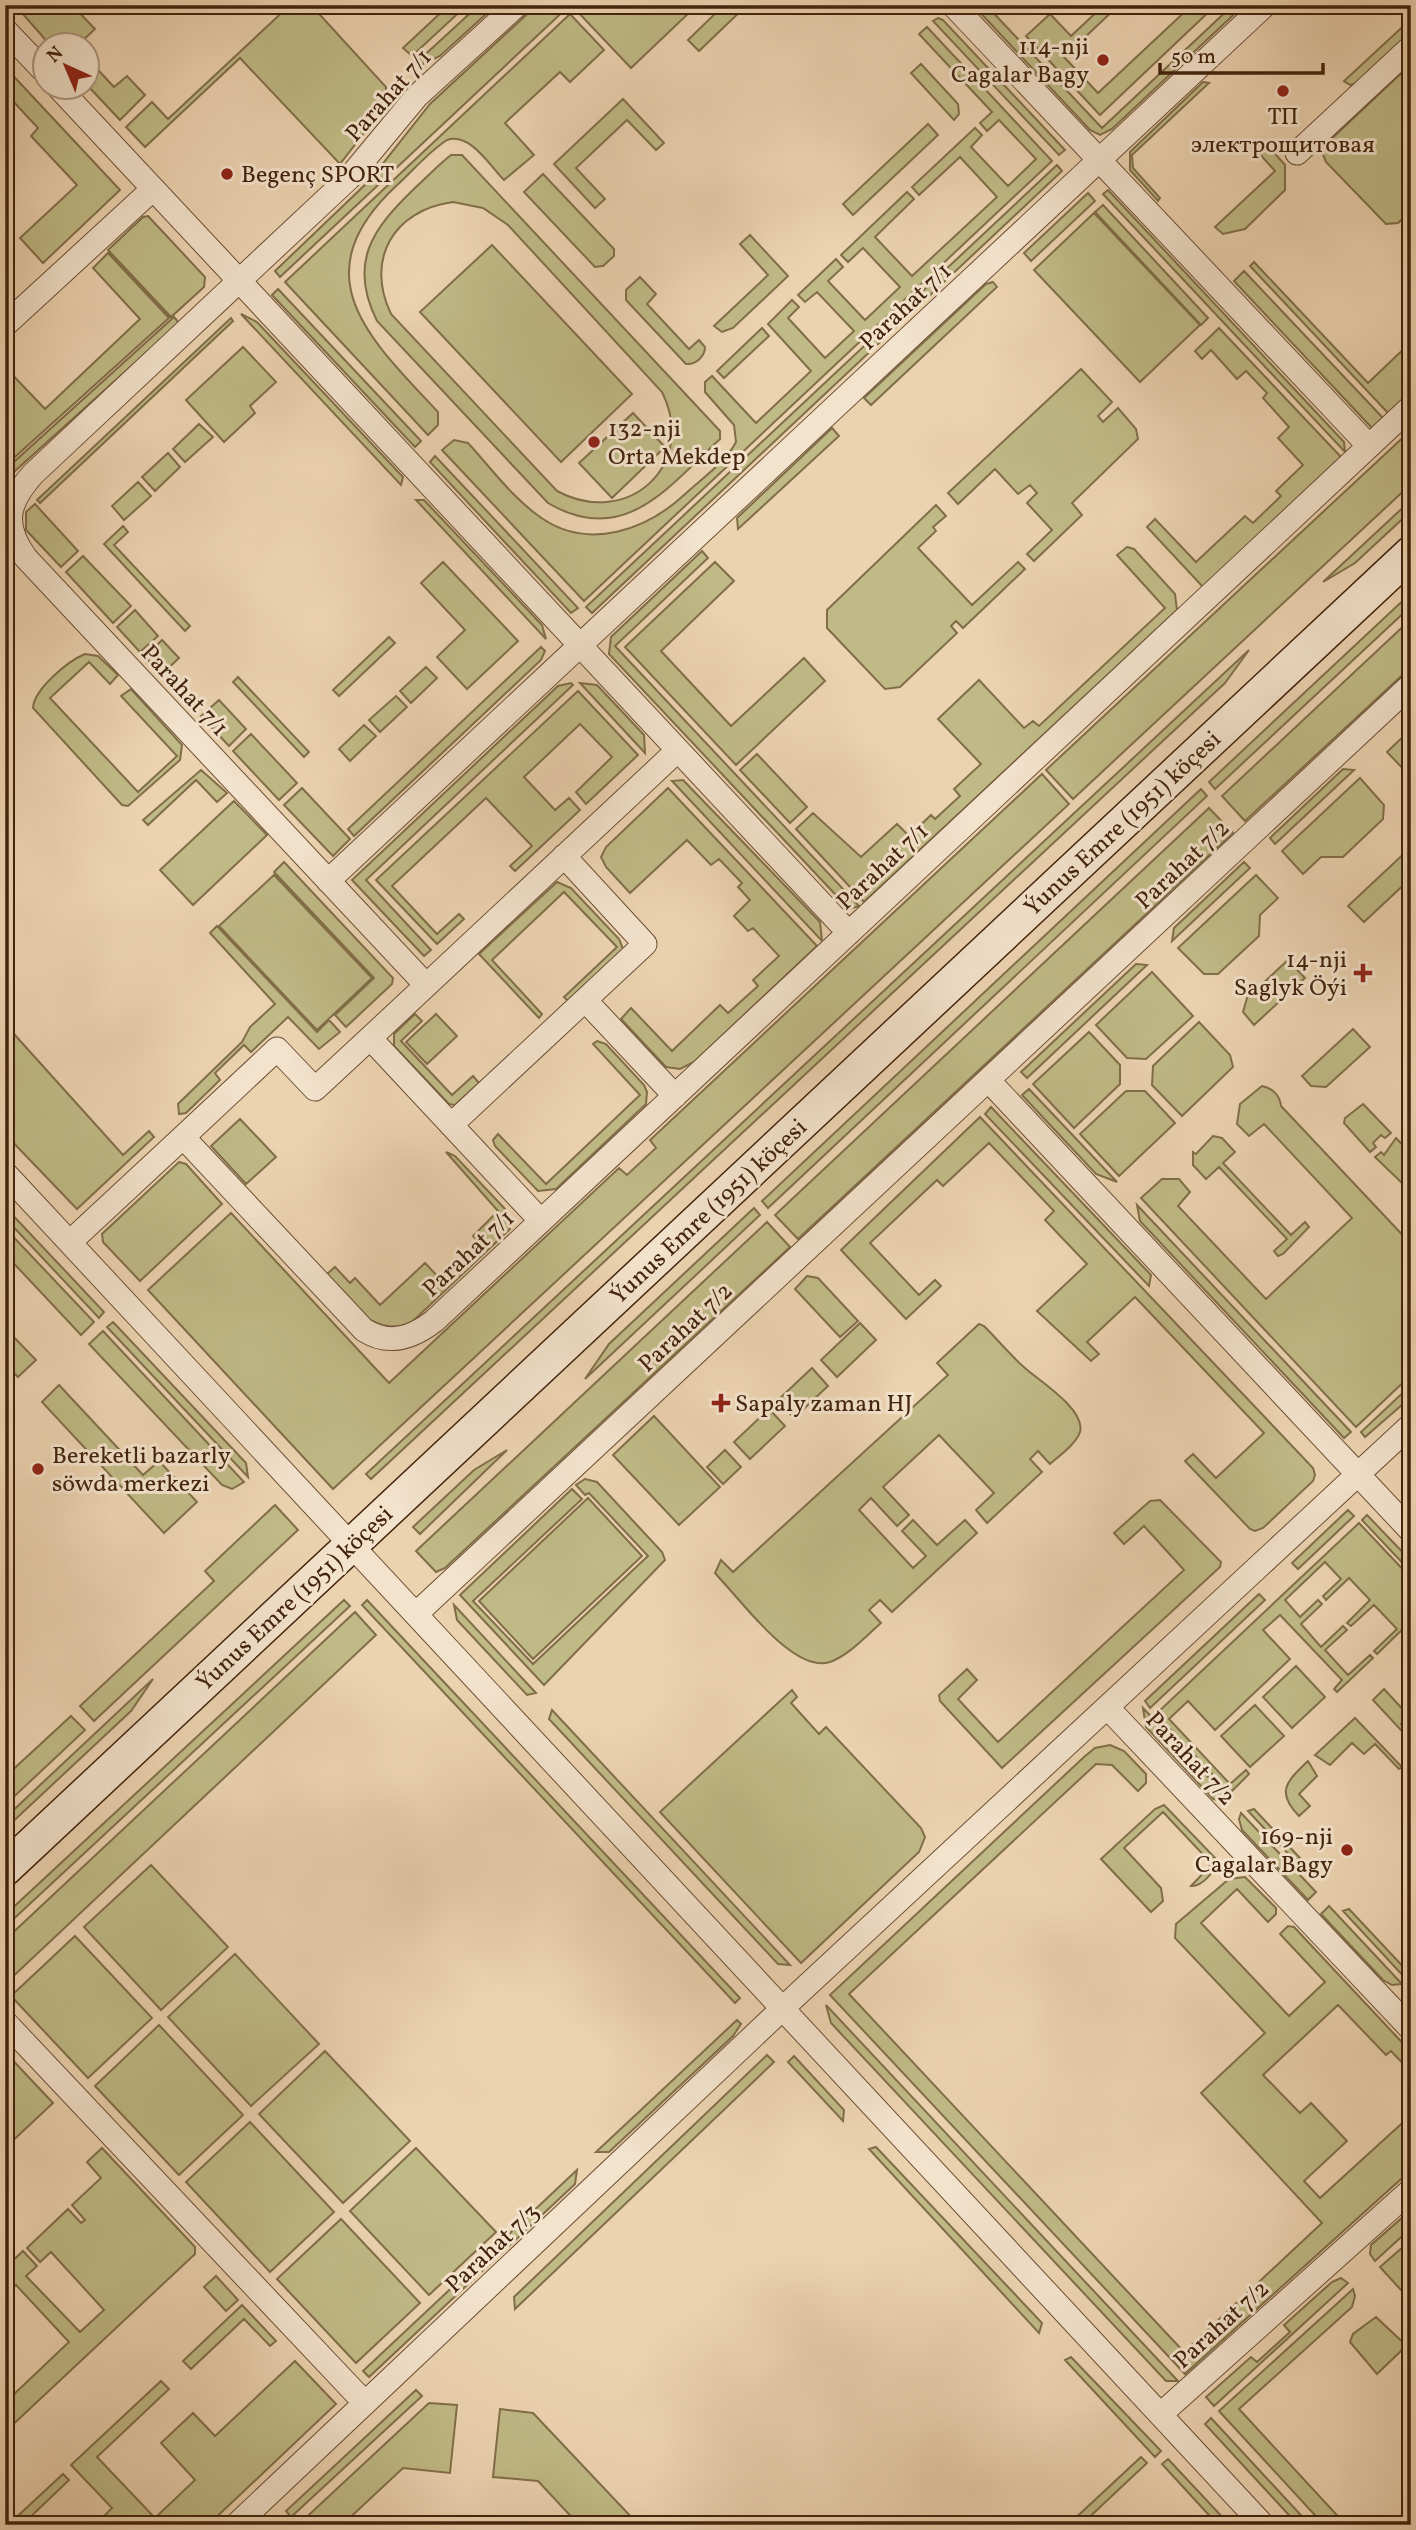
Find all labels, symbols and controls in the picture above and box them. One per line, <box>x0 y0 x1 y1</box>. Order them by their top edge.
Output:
place label: 114-nji Cagalar Bagy <box>951 31 1089 93</box>
north arrow <box>32 32 102 102</box>
scale bar <box>1160 32 1323 76</box>
text: N <box>42 41 70 69</box>
street label: Parahat 7/1 <box>338 42 441 150</box>
text: 50 m <box>1171 43 1216 72</box>
marker: 114-nji Cagalar Bagy <box>1095 52 1111 68</box>
marker: ТП электрощитовая <box>1275 83 1291 99</box>
place label: ТП электрощитовая <box>1191 101 1375 163</box>
place label: Begenç SPORT <box>241 159 394 193</box>
marker: Begenç SPORT <box>219 166 235 182</box>
street label: Parahat 7/1 <box>853 256 960 359</box>
place label: 132-nji Orta Mekdep <box>608 413 745 475</box>
marker: 132-nji Orta Mekdep <box>586 434 602 450</box>
street label: Parahat 7/1 <box>132 638 235 745</box>
street label: Ýunus Emre (1951) köçesi <box>1017 724 1229 925</box>
street label: Parahat 7/2 <box>1129 813 1238 918</box>
street label: Parahat 7/1 <box>830 816 937 919</box>
place label: 14-nji Saglyk Öýi <box>1234 944 1347 1006</box>
marker: 14-nji Saglyk Öýi <box>1353 963 1373 983</box>
street label: Ýunus Emre (1951) köçesi <box>603 1112 815 1313</box>
street label: Parahat 7/1 <box>416 1203 523 1306</box>
street label: Parahat 7/2 <box>632 1276 741 1381</box>
place label: Sapaly zaman HJ <box>735 1388 912 1422</box>
marker: Sapaly zaman HJ <box>713 1395 729 1411</box>
place label: Bereketli bazarly söwda merkezi <box>52 1440 231 1502</box>
marker: Bereketli bazarly söwda merkezi <box>30 1461 46 1477</box>
street label: Ýunus Emre (1951) köçesi <box>189 1499 401 1700</box>
street label: Parahat 7/2 <box>1137 1705 1242 1814</box>
place label: 169-nji Cagalar Bagy <box>1195 1821 1333 1883</box>
marker: 169-nji Cagalar Bagy <box>1339 1842 1355 1858</box>
street label: Parahat 7/3 <box>439 2197 548 2302</box>
street label: Parahat 7/2 <box>1167 2273 1278 2378</box>

